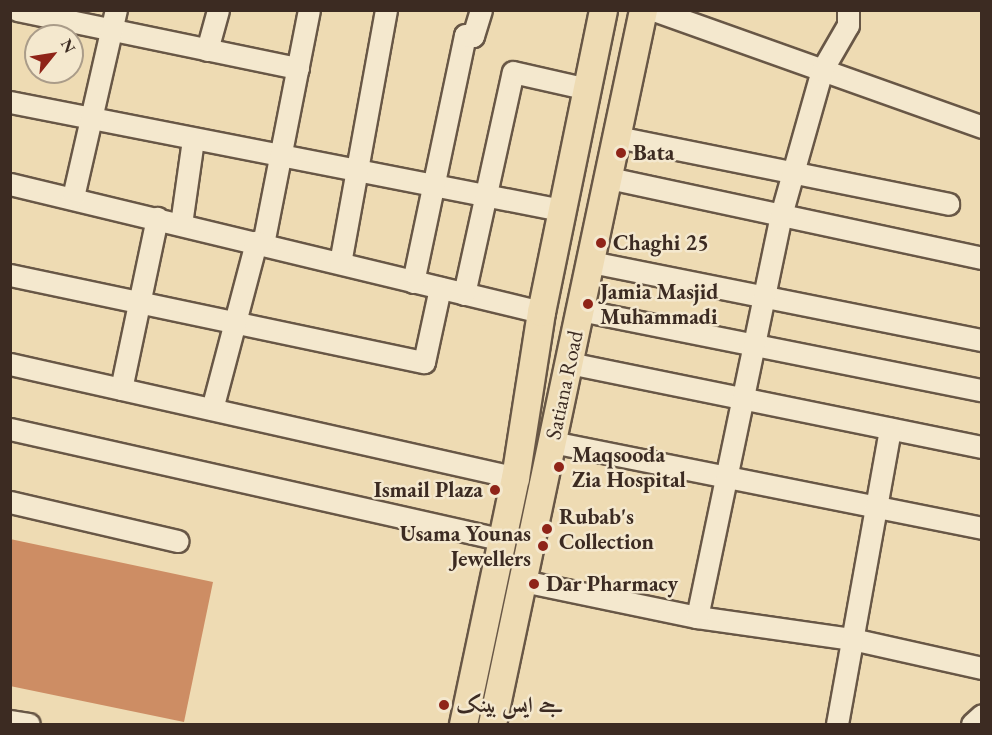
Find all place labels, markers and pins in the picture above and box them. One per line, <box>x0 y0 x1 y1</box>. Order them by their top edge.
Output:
place label: Bata <box>633 140 674 166</box>
marker: Bata <box>614 146 628 160</box>
place label: Chaghi 25 <box>613 230 709 256</box>
marker: Chaghi 25 <box>594 236 608 250</box>
place label: Jamia Masjid Muhammadi <box>600 278 718 330</box>
marker: Jamia Masjid Muhammadi <box>581 297 595 311</box>
place label: Maqsooda Zia Hospital <box>572 441 686 493</box>
marker: Maqsooda Zia Hospital <box>550 458 568 476</box>
place label: Ismail Plaza <box>374 477 483 503</box>
marker: Ismail Plaza <box>488 483 502 497</box>
place label: Rubab's Collection <box>559 503 654 554</box>
place label: Usama Younas Jewellers <box>400 520 531 572</box>
marker: Rubab's Collection <box>540 522 554 536</box>
marker: Usama Younas Jewellers <box>536 539 550 553</box>
place label: Dar Pharmacy <box>546 571 678 597</box>
marker: Dar Pharmacy <box>527 577 541 591</box>
place label: جے ایس بینک <box>456 692 563 718</box>
marker: جے ایس بینک <box>437 698 451 712</box>

